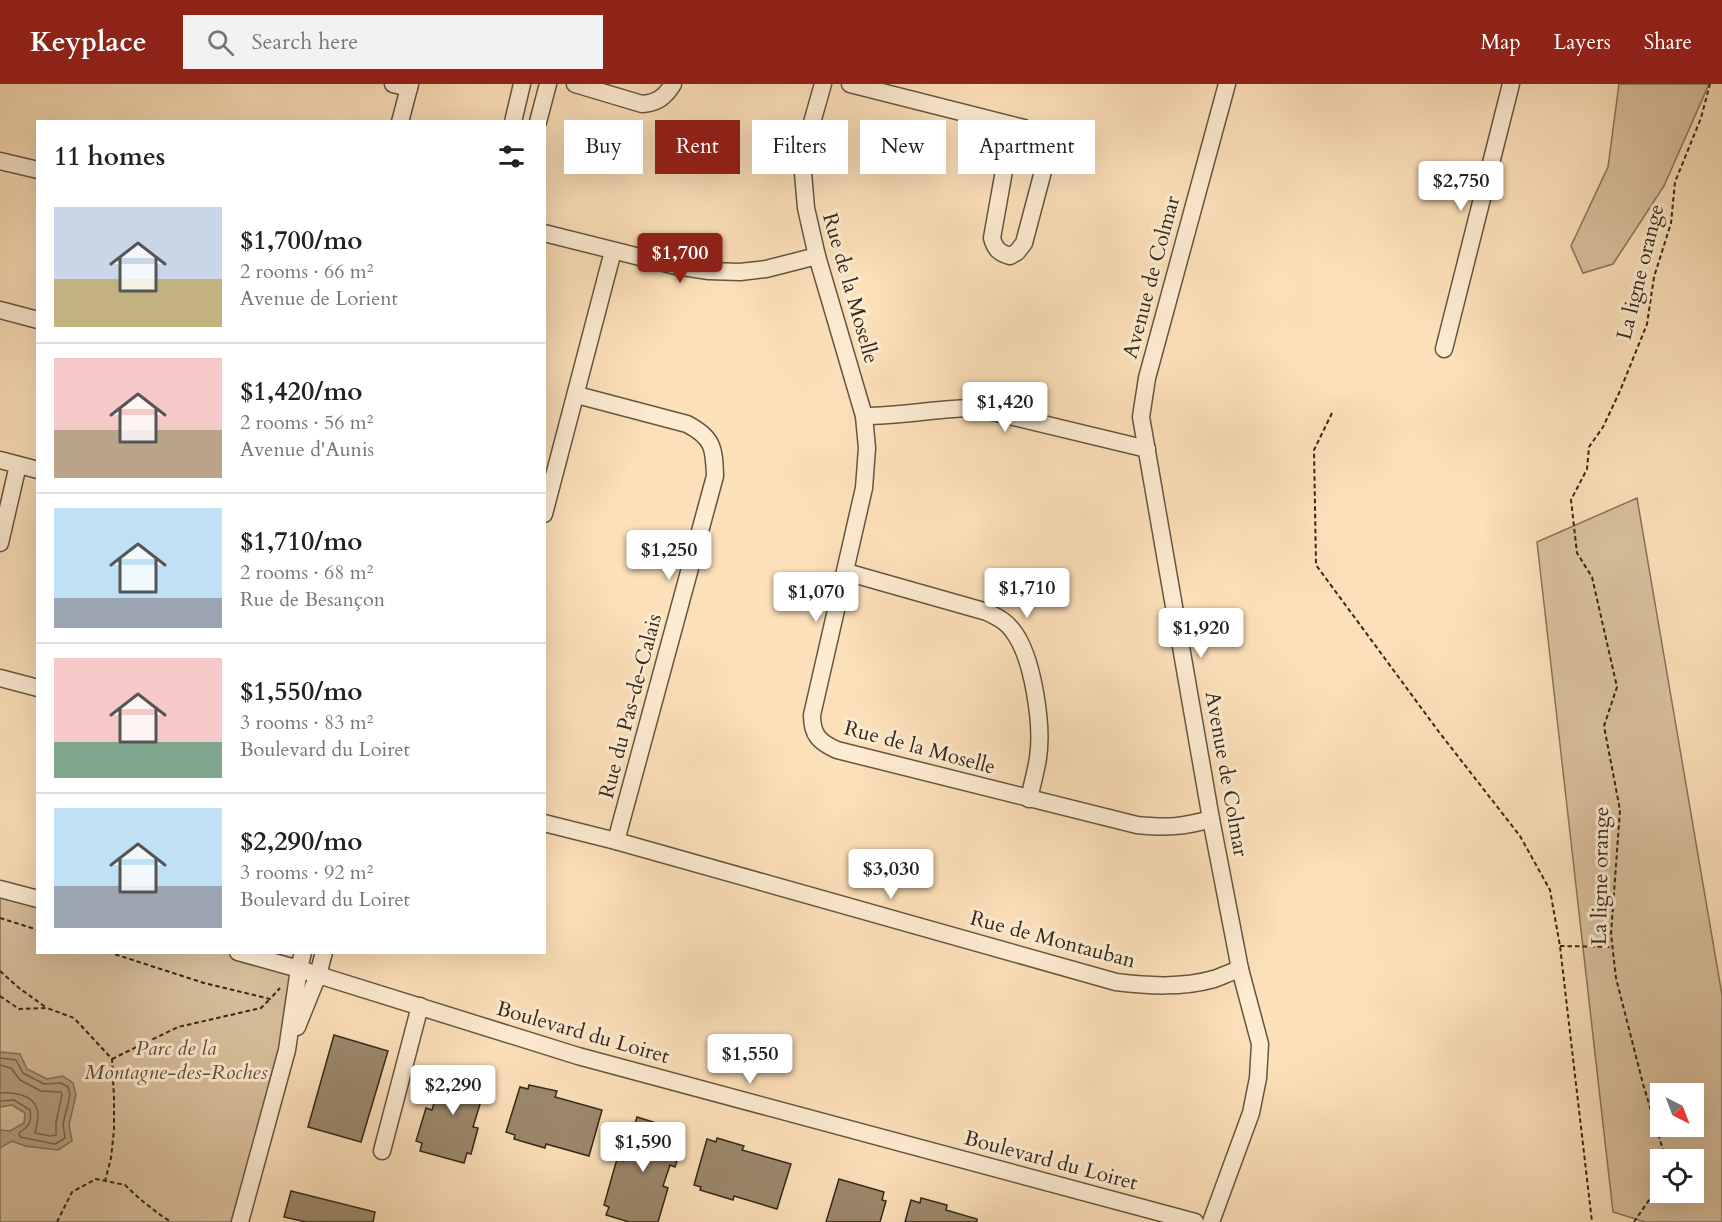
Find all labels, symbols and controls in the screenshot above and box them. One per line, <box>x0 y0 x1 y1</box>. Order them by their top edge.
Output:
search box <box>183 15 603 69</box>
text: Keyplace <box>30 23 147 61</box>
icon: search <box>204 26 237 59</box>
text: Search here <box>252 27 358 57</box>
text: Map <box>1481 28 1521 57</box>
text: Layers <box>1554 28 1611 57</box>
text: Share <box>1644 28 1692 57</box>
chip: Buy <box>564 120 643 174</box>
chip: Rent <box>655 120 740 174</box>
chip: Filters <box>752 120 848 174</box>
chip: New <box>860 120 946 174</box>
chip: Apartment <box>958 120 1095 174</box>
text: 11 homes <box>54 139 165 174</box>
icon: filters <box>495 140 528 173</box>
pin: $2,750 <box>1412 161 1510 212</box>
text: $2,750 <box>1432 167 1490 194</box>
street label: Avenue de Colmar <box>1116 192 1187 362</box>
street label: La ligne orange <box>1610 201 1671 343</box>
street label: Rue de la Moselle <box>815 209 886 367</box>
text: $1,700/mo <box>240 223 363 258</box>
icon: home <box>102 231 174 303</box>
pin: $1,700 <box>631 233 729 284</box>
text: $1,700 <box>651 239 709 266</box>
text: 2 rooms · 66 m² <box>240 258 373 285</box>
text: Avenue de Lorient <box>240 285 398 312</box>
text: $1,420/mo <box>240 374 363 409</box>
icon: home <box>102 382 174 454</box>
pin: $1,420 <box>956 382 1054 433</box>
text: $1,420 <box>976 388 1034 415</box>
text: 2 rooms · 56 m² <box>240 409 373 436</box>
text: Avenue d'Aunis <box>240 436 374 463</box>
text: $1,710/mo <box>240 524 363 559</box>
pin: $1,250 <box>620 530 718 581</box>
icon: home <box>102 532 174 604</box>
text: $1,250 <box>640 536 698 563</box>
text: 2 rooms · 68 m² <box>240 559 373 586</box>
pin: $1,710 <box>978 568 1076 619</box>
pin: $1,070 <box>767 572 865 623</box>
text: $1,710 <box>998 574 1056 601</box>
text: $1,070 <box>787 578 845 605</box>
text: Rue de Besançon <box>240 586 385 613</box>
pin: $1,920 <box>1152 608 1250 659</box>
street label: Rue du Pas-de-Calais <box>592 611 669 802</box>
text: $1,920 <box>1172 614 1230 641</box>
text: $1,550/mo <box>240 674 363 709</box>
icon: home <box>102 682 174 754</box>
street label: Avenue de Colmar <box>1198 689 1255 859</box>
text: 3 rooms · 83 m² <box>240 709 373 736</box>
street label: Rue de la Moselle <box>841 713 999 782</box>
text: Boulevard du Loiret <box>240 736 410 763</box>
street label: La ligne orange <box>1585 806 1616 946</box>
text: $2,290/mo <box>240 824 363 859</box>
icon: home <box>102 832 174 904</box>
pin: $3,030 <box>842 849 940 900</box>
text: $3,030 <box>862 855 920 882</box>
text: 3 rooms · 92 m² <box>240 859 373 886</box>
text: Boulevard du Loiret <box>240 886 410 913</box>
street label: Rue de Montauban <box>967 903 1139 976</box>
street label: Boulevard du Loiret <box>493 994 673 1071</box>
park label: Parc de la Montagne-des-Roches <box>84 1034 268 1087</box>
pin: $1,550 <box>701 1034 799 1085</box>
text: $1,550 <box>721 1040 779 1067</box>
pin: $2,290 <box>404 1065 502 1116</box>
text: $2,290 <box>424 1071 482 1098</box>
north arrow <box>1650 1083 1704 1137</box>
map controls <box>1650 1083 1704 1203</box>
pin: $1,590 <box>594 1122 692 1173</box>
street label: Boulevard du Loiret <box>961 1123 1141 1198</box>
text: $1,590 <box>614 1128 672 1155</box>
button: locate <box>1650 1149 1704 1203</box>

